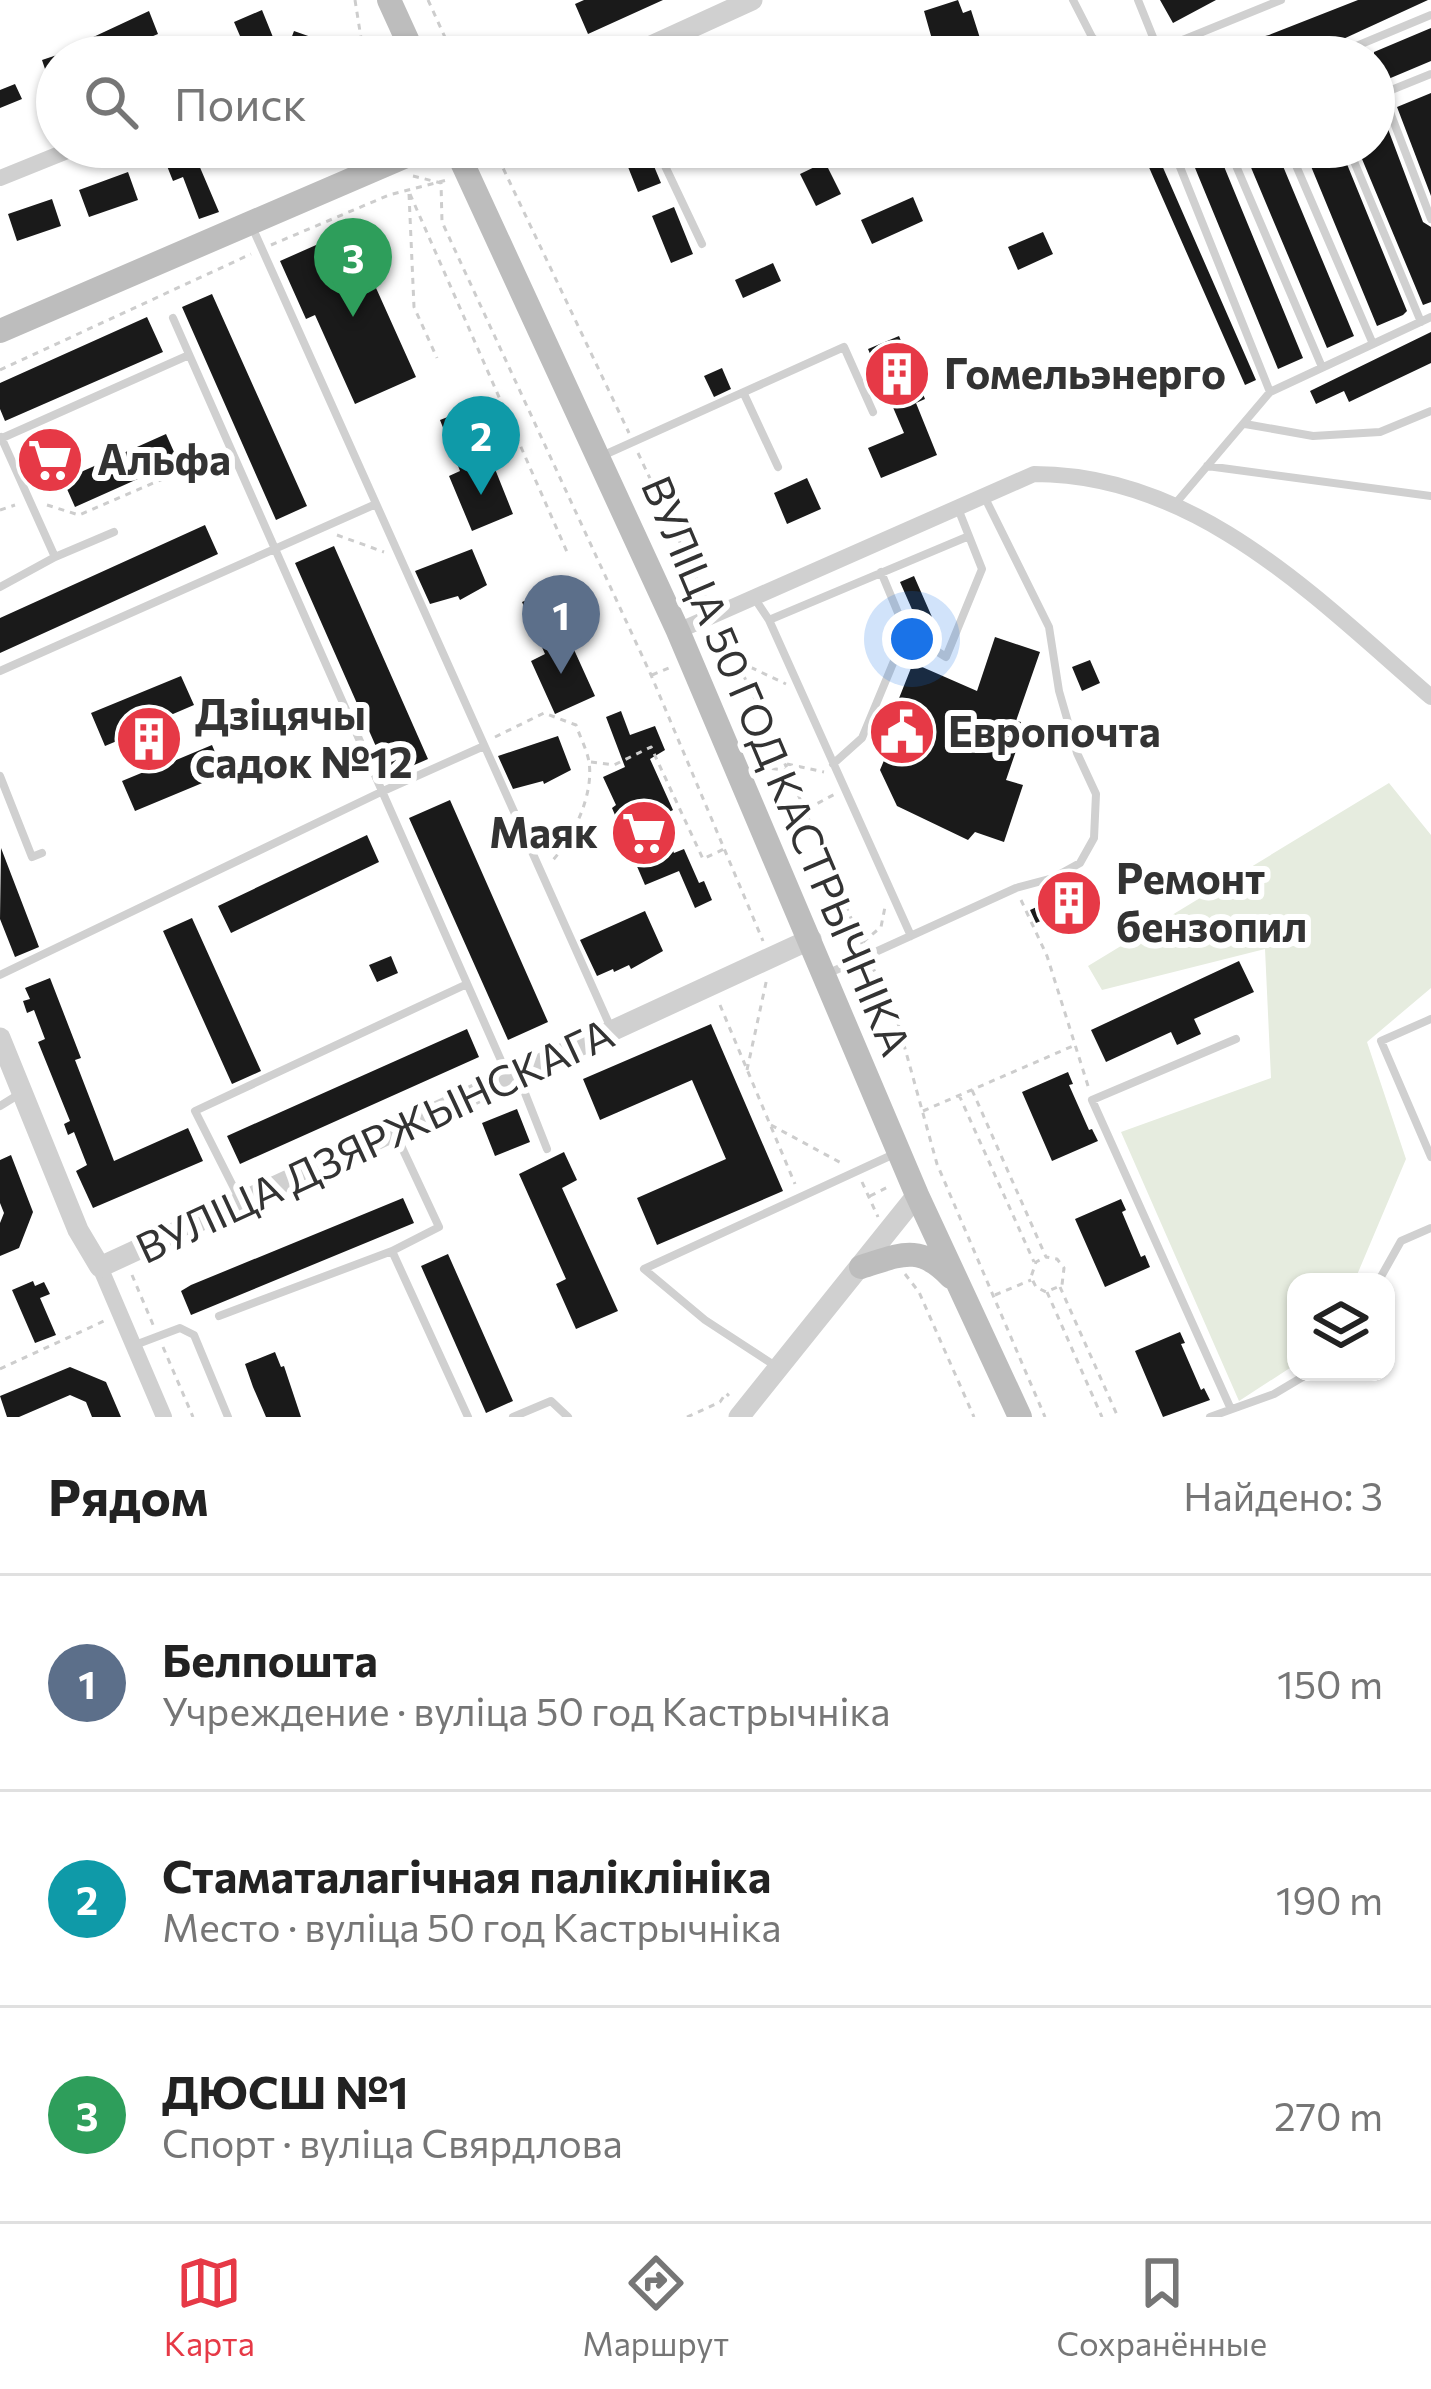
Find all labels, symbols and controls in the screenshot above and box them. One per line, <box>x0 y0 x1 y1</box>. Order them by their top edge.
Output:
search box <box>36 36 1395 168</box>
icon: search <box>78 69 144 135</box>
text: Поиск <box>174 75 307 130</box>
pin: 3 <box>314 218 392 317</box>
building icon: Гомельэнерго <box>862 339 932 409</box>
place label: Гомельэнерго <box>944 346 1226 398</box>
pin: 2 <box>442 396 520 495</box>
supermarket icon: Альфа <box>15 425 85 495</box>
place label: Альфа <box>97 432 231 484</box>
street label: ВУЛІЦА 50 ГОД КАСТРЫЧНІКА <box>632 468 924 1063</box>
pin: 1 <box>522 575 600 674</box>
your location <box>882 609 942 669</box>
place label: Дзіцячы садок №12 <box>195 687 413 787</box>
public building icon: Европочта <box>867 697 937 767</box>
building icon: Дзіцячы садок №12 <box>114 704 184 774</box>
place label: Европочта <box>948 704 1161 756</box>
supermarket icon: Маяк <box>609 798 679 868</box>
place label: Маяк <box>489 805 598 857</box>
place label: Ремонт бензопил <box>1116 851 1307 951</box>
building icon: Ремонт бензопил <box>1034 868 1104 938</box>
street label: ВУЛІЦА ДЗЯРЖЫНСКАГА <box>127 1006 621 1273</box>
map controls <box>1287 1273 1395 1381</box>
button: layers <box>1287 1273 1395 1381</box>
text: Рядом <box>48 1464 209 1527</box>
text: Найдено: 3 <box>1183 1471 1383 1519</box>
text: Белпошта <box>162 1631 378 1686</box>
text: 1 <box>78 1659 96 1707</box>
text: 150 m <box>1277 1659 1383 1707</box>
text: Учреждение · вуліца 50 год Кастрычніка <box>162 1686 891 1734</box>
text: Стаматалагічная паліклініка <box>162 1847 771 1902</box>
text: 2 <box>76 1875 98 1923</box>
text: 190 m <box>1276 1875 1383 1923</box>
text: Место · вуліца 50 год Кастрычніка <box>162 1902 782 1950</box>
text: ДЮСШ №1 <box>162 2063 409 2118</box>
text: 3 <box>76 2091 98 2139</box>
text: 270 m <box>1274 2091 1383 2139</box>
text: Спорт · вуліца Свярдлова <box>162 2118 623 2166</box>
tab: Карта <box>164 2250 255 2363</box>
tab: Маршрут <box>582 2250 729 2363</box>
tab: Сохранённые <box>1057 2250 1267 2363</box>

